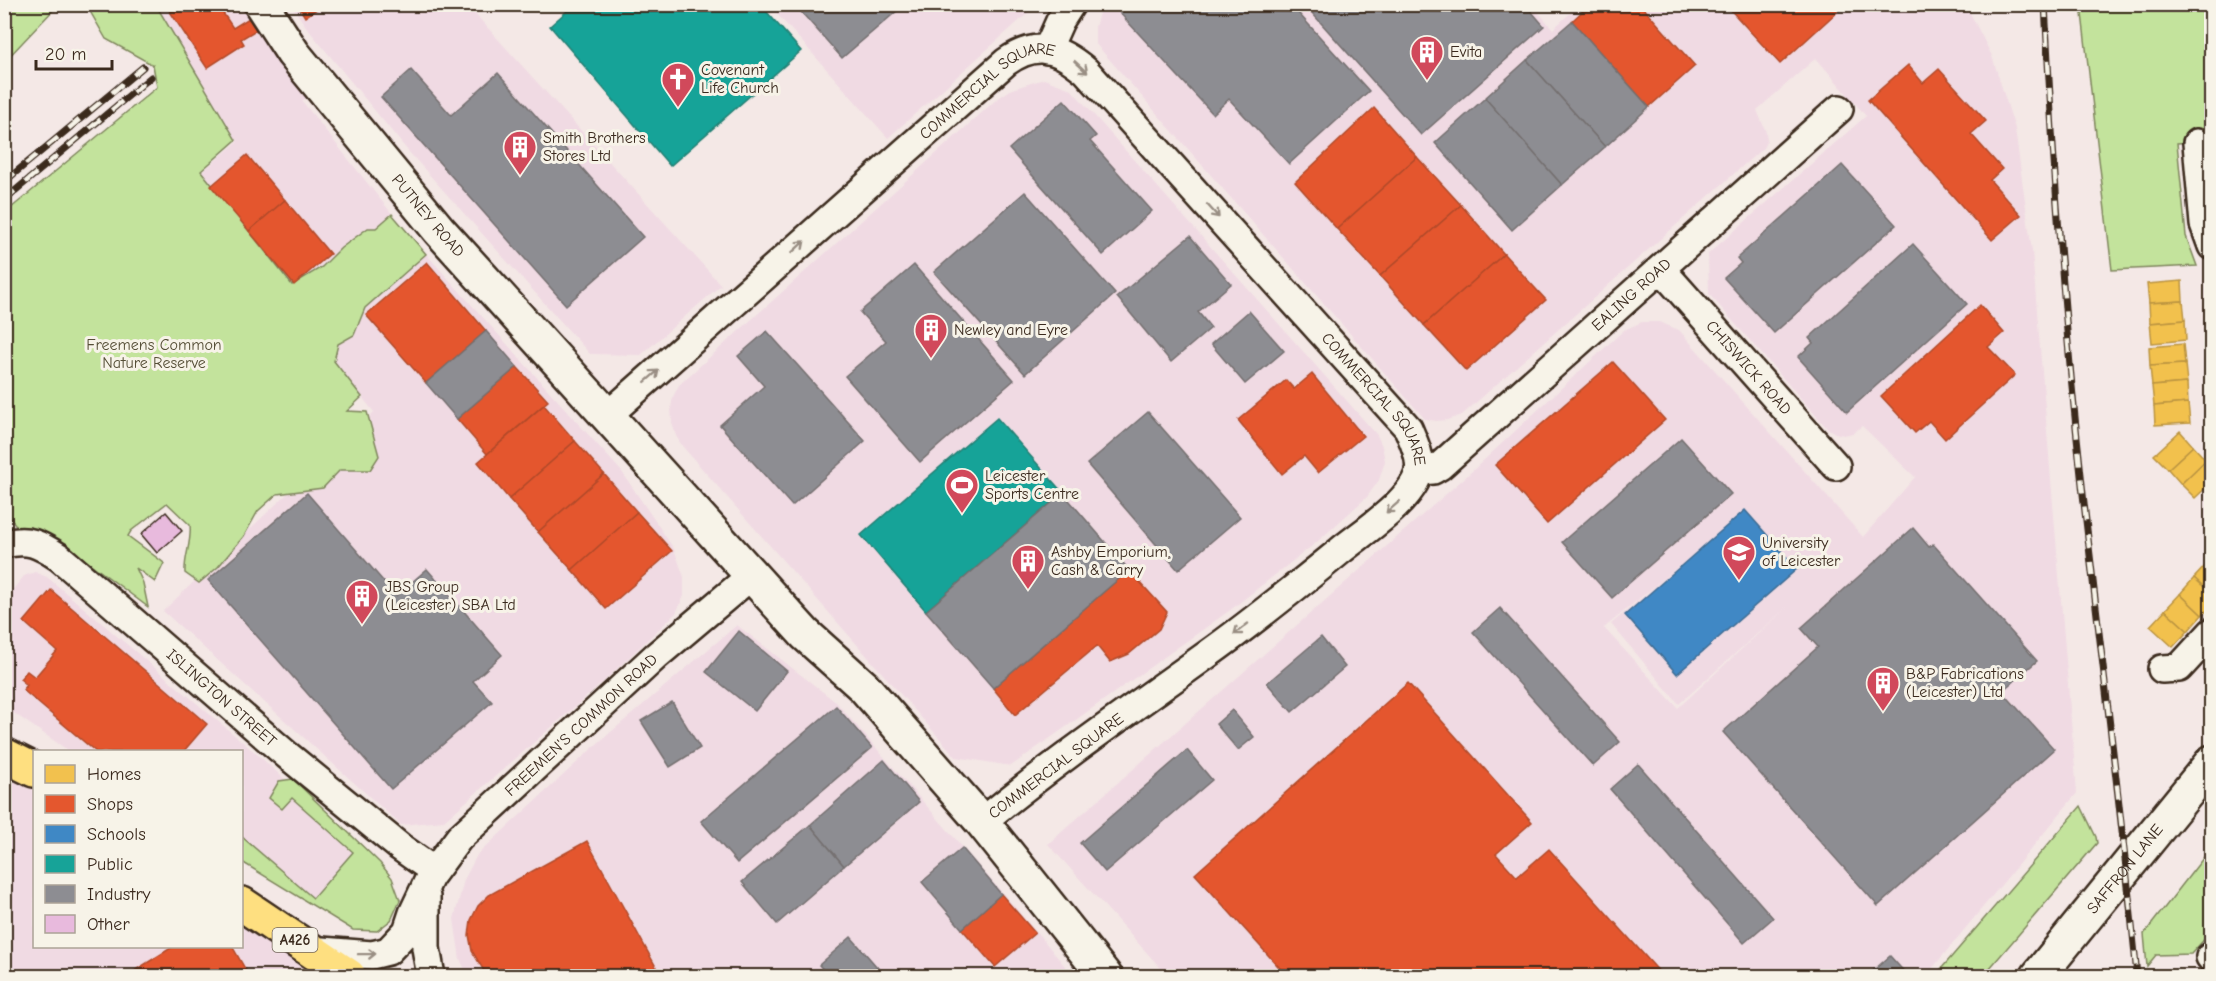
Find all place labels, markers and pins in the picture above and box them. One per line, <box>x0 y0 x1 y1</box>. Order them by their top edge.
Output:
building icon: Evita <box>1409 34 1445 81</box>
place label: Evita <box>1450 43 1482 61</box>
church icon: Covenant Life Church <box>660 61 696 108</box>
place label: Covenant Life Church <box>701 61 779 97</box>
building icon: Smith Brothers Stores Ltd <box>502 129 538 176</box>
place label: Smith Brothers Stores Ltd <box>543 129 646 165</box>
building icon: Newley and Eyre <box>913 312 949 359</box>
place label: Newley and Eyre <box>954 321 1068 339</box>
sports icon: Leicester Sports Centre <box>944 467 980 514</box>
place label: Leicester Sports Centre <box>985 467 1079 503</box>
school or university icon: University of Leicester <box>1721 534 1757 581</box>
place label: University of Leicester <box>1762 534 1841 570</box>
building icon: Ashby Emporium, Cash & Carry <box>1010 543 1046 590</box>
place label: Ashby Emporium, Cash & Carry <box>1051 543 1170 579</box>
building icon: JBS Group (Leicester) SBA Ltd <box>344 578 380 625</box>
place label: JBS Group (Leicester) SBA Ltd <box>385 578 516 614</box>
building icon: B&P Fabrications (Leicester) Ltd <box>1865 665 1901 712</box>
place label: B&P Fabrications (Leicester) Ltd <box>1906 665 2024 701</box>

